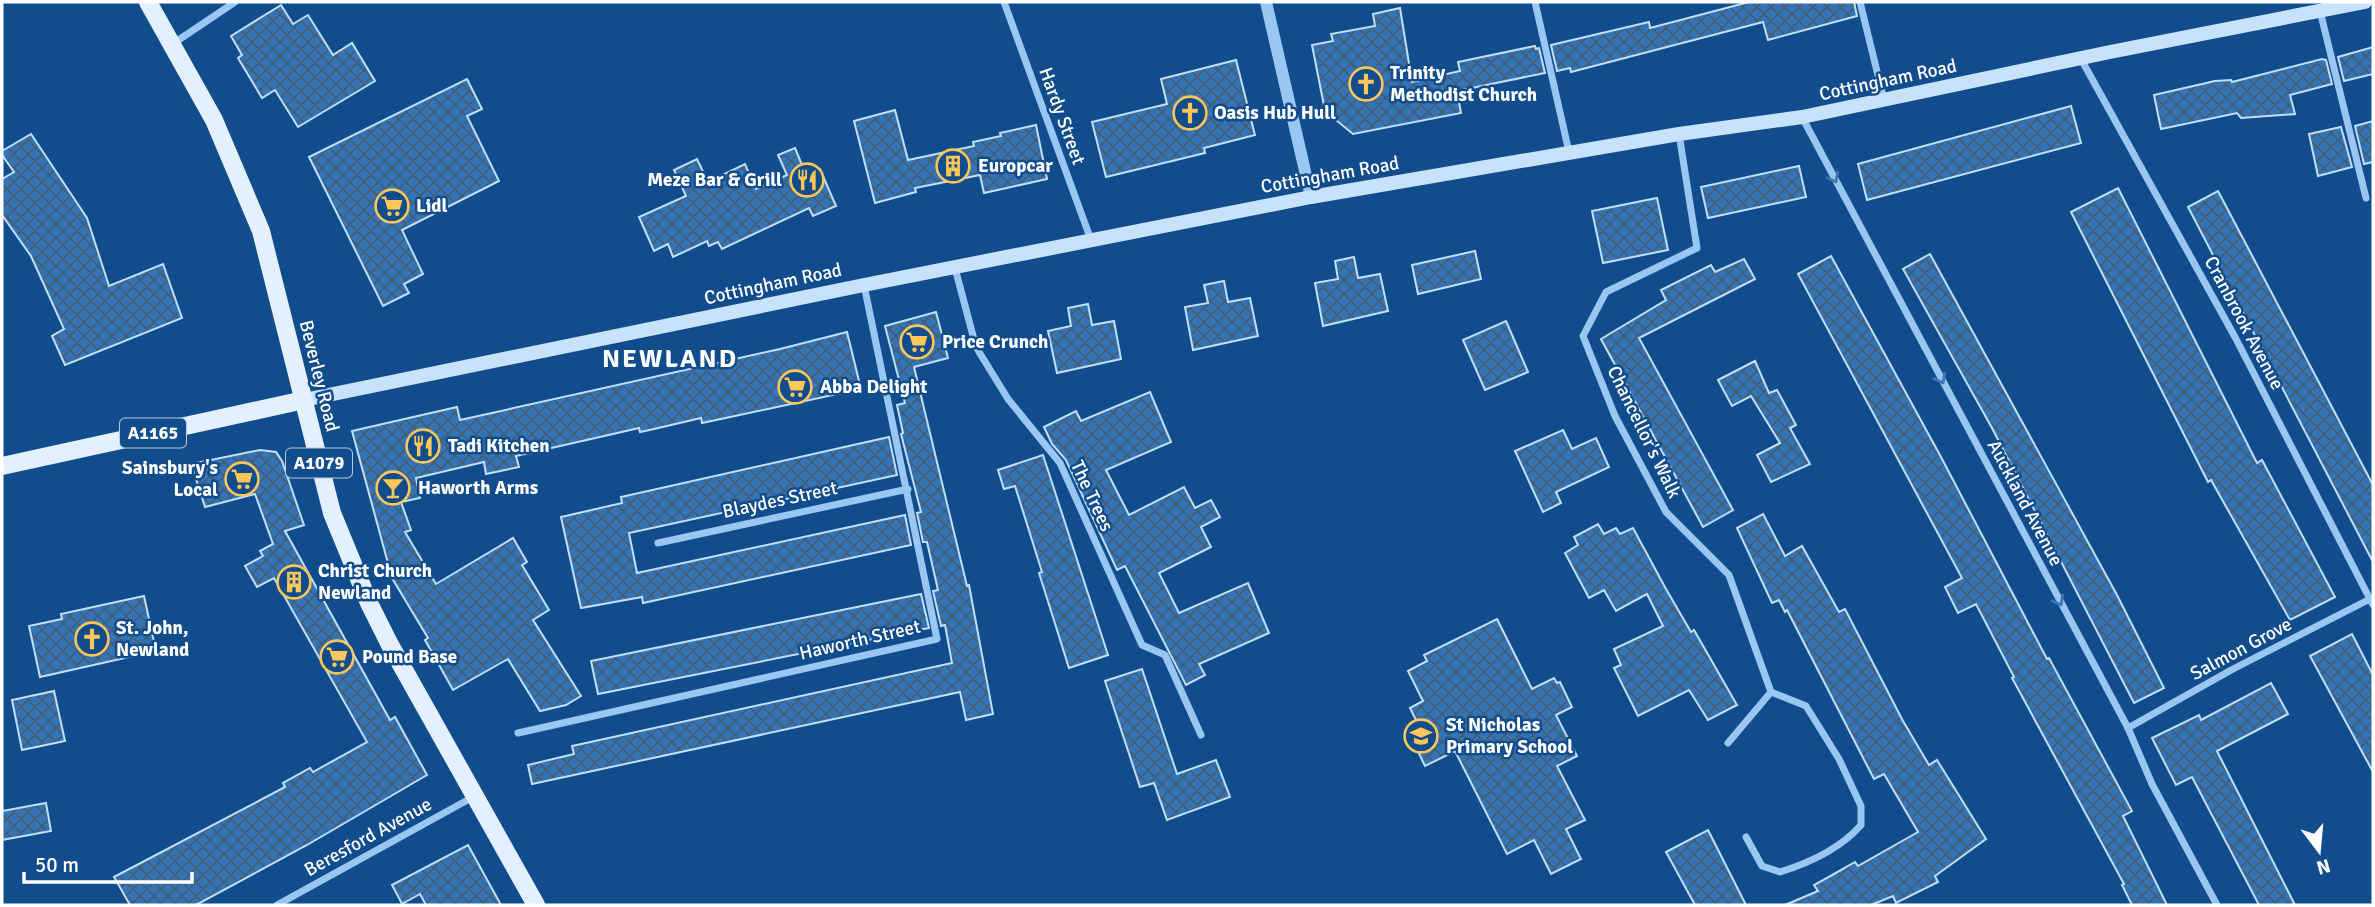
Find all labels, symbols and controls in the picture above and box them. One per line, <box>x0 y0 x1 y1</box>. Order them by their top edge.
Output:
street label: Cottingham Road <box>1817 54 1959 106</box>
place label: Trinity Methodist Church <box>1390 61 1537 107</box>
street label: Hardy Street <box>1033 64 1091 168</box>
church icon: Trinity Methodist Church <box>1347 65 1385 103</box>
church icon: Oasis Hub Hull <box>1171 94 1209 132</box>
place label: Oasis Hub Hull <box>1214 101 1336 125</box>
building icon: Europcar <box>934 147 972 185</box>
street label: Cottingham Road <box>1259 151 1401 199</box>
place label: Europcar <box>978 154 1053 178</box>
restaurant icon: Meze Bar & Grill <box>788 161 826 199</box>
place label: Meze Bar & Grill <box>647 168 782 192</box>
one-way arrow <box>1826 171 1840 183</box>
supermarket icon: Lidl <box>373 187 411 225</box>
place label: Lidl <box>416 194 448 218</box>
street label: Cranbrook Avenue <box>2199 252 2289 394</box>
street label: Cottingham Road <box>702 258 844 310</box>
street label: Beverley Road <box>294 318 344 434</box>
supermarket icon: Price Crunch <box>898 323 936 361</box>
place label: Price Crunch <box>942 330 1048 354</box>
district label: NEWLAND <box>602 343 738 375</box>
street label: Chancellor's Walk <box>1602 362 1687 503</box>
supermarket icon: Abba Delight <box>776 368 814 406</box>
one-way arrow <box>1932 372 1946 384</box>
place label: Abba Delight <box>820 375 927 399</box>
road number: A1165 <box>120 418 186 447</box>
restaurant icon: Tadi Kitchen <box>404 427 442 465</box>
place label: Tadi Kitchen <box>448 434 550 458</box>
street label: Auckland Avenue <box>1982 436 2068 570</box>
road number: A1079 <box>286 448 352 477</box>
place label: Sainsbury's Local <box>122 456 218 502</box>
street label: The Trees <box>1065 457 1119 535</box>
supermarket icon: Sainsbury's Local <box>223 460 261 498</box>
bar icon: Haworth Arms <box>374 469 412 507</box>
place label: Haworth Arms <box>418 476 538 500</box>
street label: Blaydes Street <box>720 476 840 524</box>
place label: Christ Church Newland <box>318 559 432 605</box>
building icon: Christ Church Newland <box>275 563 313 601</box>
one-way arrow <box>2051 594 2064 607</box>
street label: Salmon Grove <box>2186 612 2296 686</box>
street label: Haworth Street <box>797 614 923 666</box>
place label: St. John, Newland <box>116 616 189 662</box>
church icon: St. John, Newland <box>73 620 111 658</box>
supermarket icon: Pound Base <box>318 638 356 676</box>
place label: Pound Base <box>362 645 457 669</box>
place label: St Nicholas Primary School <box>1446 713 1573 759</box>
school or university icon: St Nicholas Primary School <box>1402 717 1440 755</box>
street label: Beresford Avenue <box>300 792 436 882</box>
north arrow <box>2284 816 2354 886</box>
scale bar <box>24 841 192 885</box>
text: 50 m <box>35 852 79 878</box>
text: N <box>2314 853 2333 880</box>

